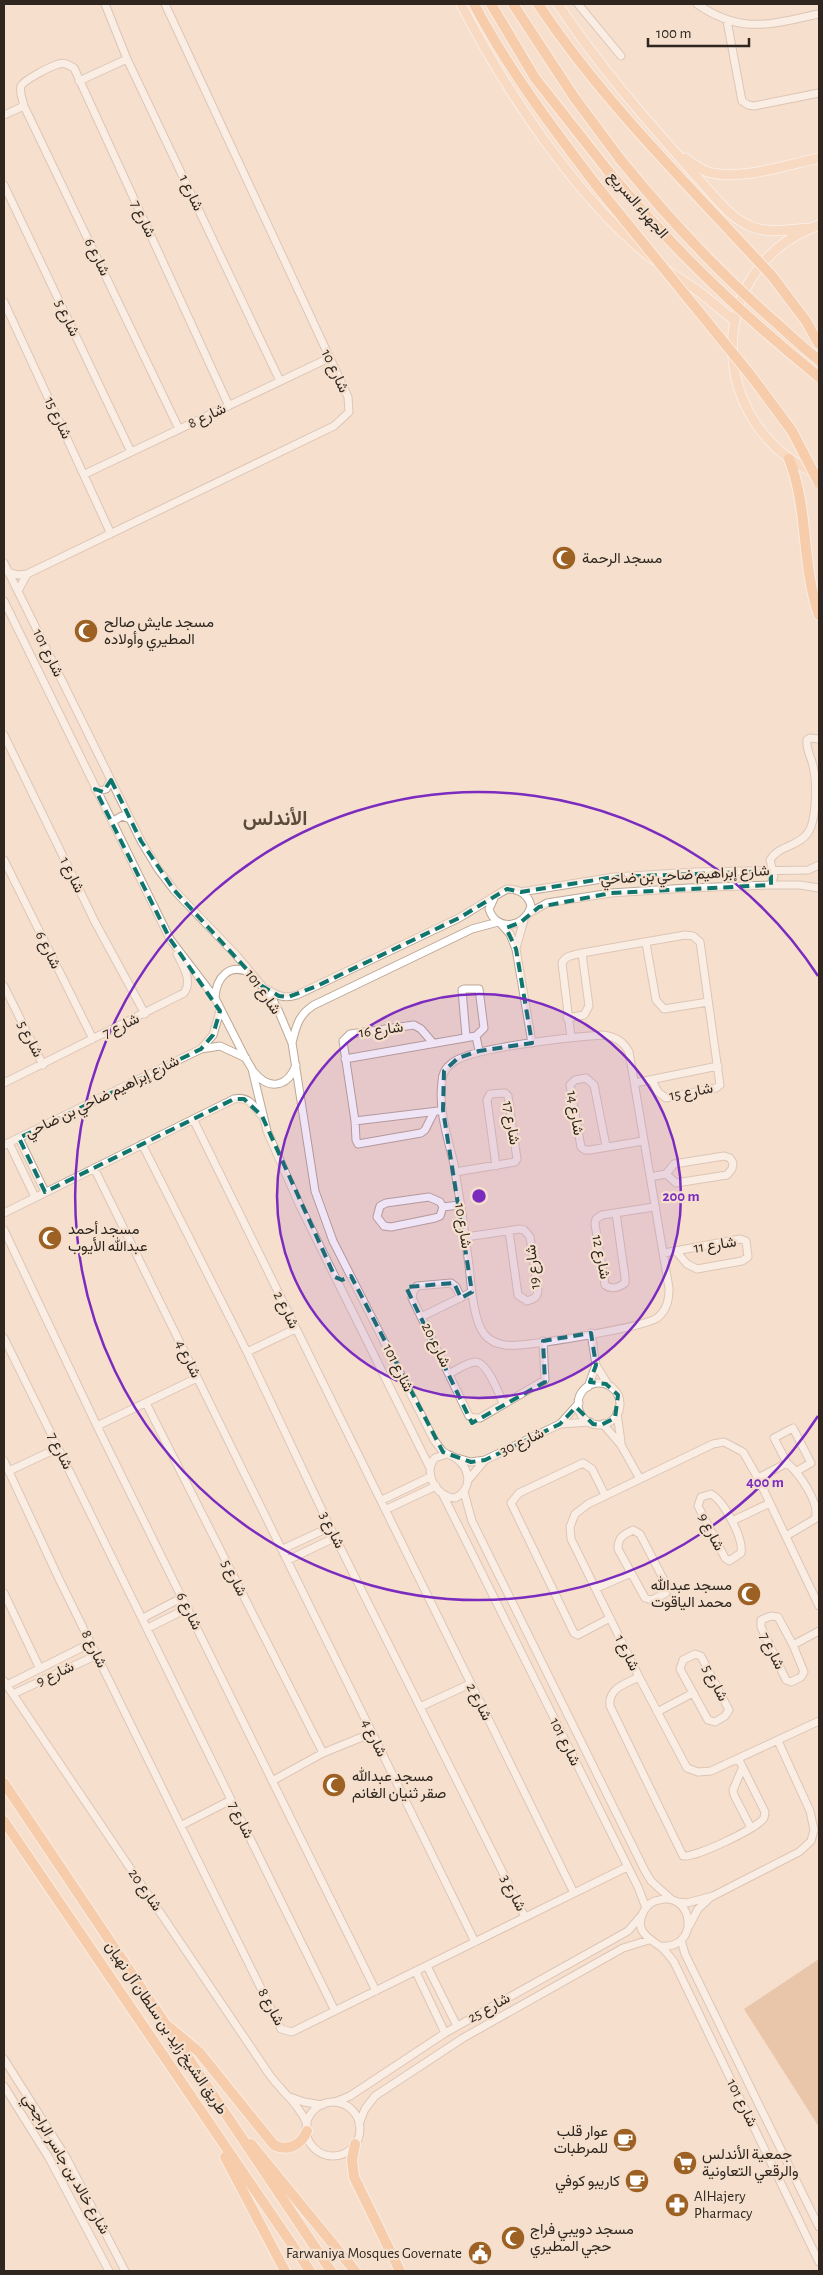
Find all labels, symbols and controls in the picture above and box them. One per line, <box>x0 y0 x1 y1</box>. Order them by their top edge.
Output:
scale bar <box>648 15 749 47</box>
text: 100 m <box>656 26 691 41</box>
street label: الجهراء السريع <box>603 169 671 243</box>
street label: شارع 1 <box>173 173 206 215</box>
street label: شارع 7 <box>125 198 158 241</box>
street label: شارع 6 <box>79 236 113 280</box>
street label: شارع 5 <box>49 297 82 340</box>
street label: شارع 10 <box>316 347 352 396</box>
street label: شارع 15 <box>39 395 74 443</box>
street label: شارع 8 <box>186 401 230 434</box>
mosque icon: مسجد الرحمة <box>551 545 577 571</box>
place label: مسجد الرحمة <box>582 551 662 567</box>
place label: مسجد عايش صالح المطيري وأولاده <box>104 615 214 652</box>
mosque icon: مسجد عايش صالح المطيري وأولاده <box>73 618 99 644</box>
street label: شارع 101 <box>27 627 66 681</box>
district label: الأندلس <box>243 807 307 830</box>
street label: شارع 1 <box>54 855 87 897</box>
street label: شارع إبراهيم ضاحي بن ضاحي <box>600 863 770 892</box>
street label: شارع 6 <box>30 929 64 973</box>
street label: شارع 101 <box>240 967 284 1019</box>
street label: شارع 7 <box>100 1011 143 1044</box>
street label: شارع 5 <box>12 1018 46 1061</box>
street label: شارع 16 <box>358 1019 405 1044</box>
street label: شارع إبراهيم ضاحي بن ضاحي <box>23 1053 184 1145</box>
street label: شارع 15 <box>668 1080 715 1107</box>
street label: شارع 14 <box>561 1090 586 1137</box>
street label: شارع 17 <box>497 1100 522 1147</box>
centre of rings <box>470 1187 488 1205</box>
text: 200 m <box>662 1189 700 1204</box>
street label: شارع 10 <box>449 1202 474 1250</box>
place label: مسجد أحمد عبدالله الأيوب <box>68 1221 148 1255</box>
mosque icon: مسجد أحمد عبدالله الأيوب <box>37 1225 63 1251</box>
street label: شارع 12 <box>586 1234 613 1281</box>
street label: شارع 11 <box>693 1234 738 1259</box>
street label: شارع 19 <box>523 1243 546 1290</box>
street label: شارع 2 <box>268 1289 301 1332</box>
street label: شارع 20 <box>416 1320 453 1371</box>
street label: شارع 4 <box>170 1338 204 1382</box>
street label: شارع 101 <box>377 1342 416 1396</box>
street label: شارع 30 <box>498 1425 548 1461</box>
street label: شارع 7 <box>42 1430 75 1473</box>
text: 400 m <box>746 1475 784 1490</box>
street label: شارع 3 <box>314 1509 347 1552</box>
street label: شارع 9 <box>693 1511 727 1555</box>
street label: شارع 5 <box>216 1557 250 1600</box>
place label: مسجد عبدالله محمد الياقوت <box>651 1576 732 1611</box>
mosque icon: مسجد عبدالله محمد الياقوت <box>736 1581 762 1607</box>
street label: شارع 6 <box>171 1590 205 1634</box>
street label: شارع 8 <box>76 1628 110 1672</box>
street label: شارع 7 <box>754 1630 787 1673</box>
street label: شارع 1 <box>609 1633 642 1675</box>
street label: شارع 9 <box>34 1659 78 1692</box>
street label: شارع 5 <box>697 1662 731 1705</box>
street label: شارع 2 <box>461 1681 494 1724</box>
street label: شارع 101 <box>544 1716 583 1770</box>
street label: شارع 4 <box>356 1717 390 1761</box>
place label: مسجد عبدالله صقر ثنيان الغانم <box>352 1767 446 1803</box>
mosque icon: مسجد عبدالله صقر ثنيان الغانم <box>321 1772 347 1798</box>
street label: شارع 7 <box>223 1799 256 1842</box>
street label: شارع 20 <box>123 1866 165 1916</box>
street label: شارع 3 <box>495 1872 529 1915</box>
street label: طريق الشيخ زايد بن سلطان آل نهيان <box>100 1938 231 2119</box>
street label: شارع 8 <box>252 1986 287 2030</box>
street label: شارع 25 <box>465 1990 514 2028</box>
street label: شارع 101 <box>721 2077 760 2131</box>
street label: شارع خالد بن جاسر الراجحي <box>15 2091 112 2239</box>
place label: عوار قلب للمرطبات <box>554 2124 608 2157</box>
cafe icon: عوار قلب للمرطبات <box>612 2127 638 2153</box>
place label: جمعية الأندلس والرقعي التعاونية <box>702 2145 799 2184</box>
supermarket icon: جمعية الأندلس والرقعي التعاونية <box>672 2150 698 2176</box>
cafe icon: كاريبو كوفي <box>624 2168 650 2194</box>
place label: كاريبو كوفي <box>555 2174 620 2194</box>
place label: AlHajery Pharmacy <box>694 2189 753 2221</box>
pharmacy icon: AlHajery Pharmacy <box>664 2192 690 2218</box>
place label: مسجد دويبي فراج حجي المطيري <box>530 2222 634 2259</box>
mosque icon: مسجد دويبي فراج حجي المطيري <box>500 2225 526 2251</box>
public building icon: Farwaniya Mosques Governate <box>467 2240 493 2266</box>
place label: Farwaniya Mosques Governate <box>286 2246 462 2261</box>

